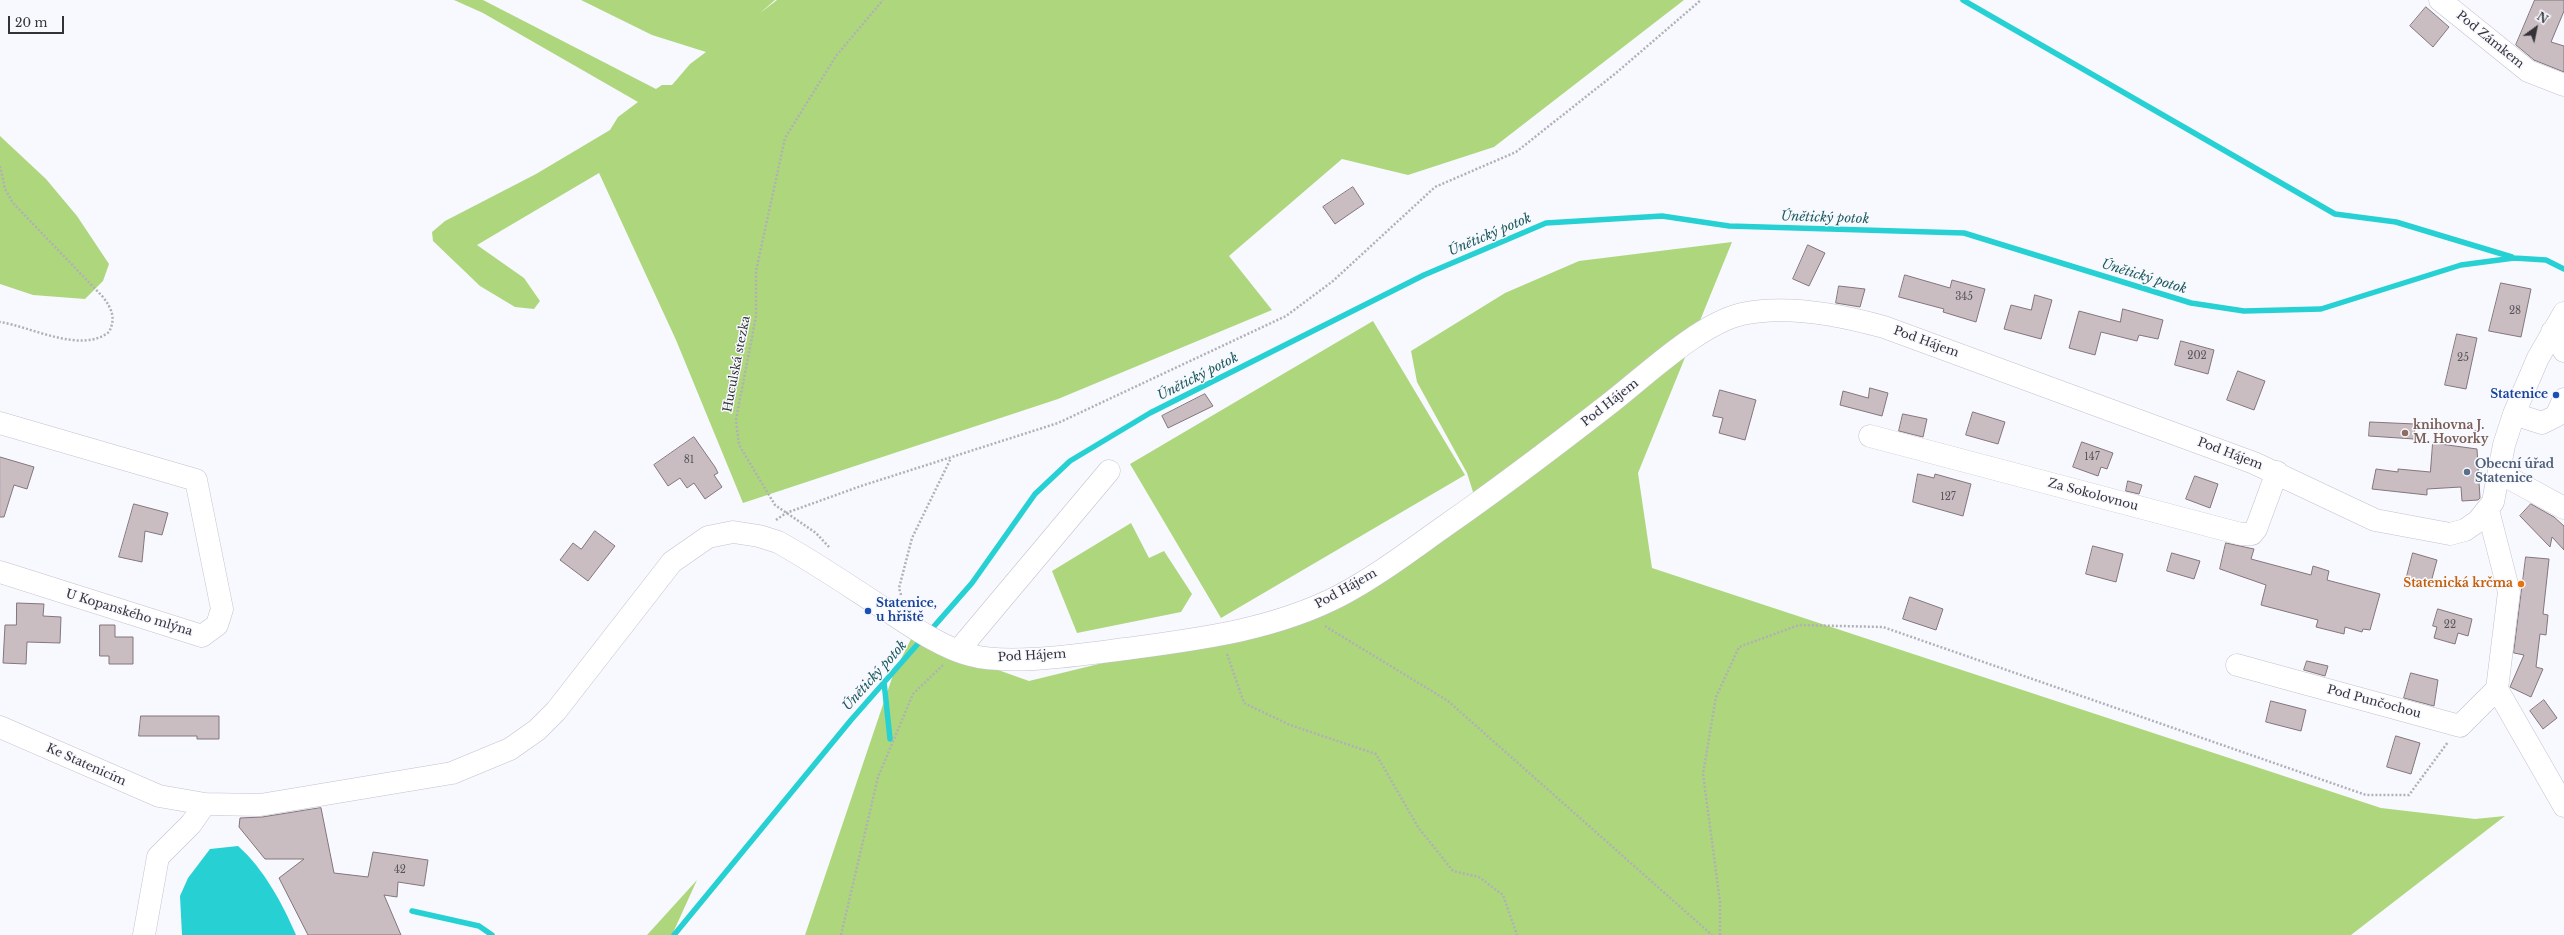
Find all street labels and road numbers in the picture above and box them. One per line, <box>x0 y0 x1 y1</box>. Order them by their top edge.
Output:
street label: Pod Zámkem <box>2453 8 2527 72</box>
street label: Huculská stezka <box>721 315 753 413</box>
street label: Pod Hájem <box>1891 324 1961 360</box>
street label: Pod Hájem <box>1579 376 1641 430</box>
street label: Pod Hájem <box>2195 435 2265 473</box>
street label: Za Sokolovnou <box>2046 476 2140 514</box>
street label: Pod Hájem <box>1313 566 1379 612</box>
street label: U Kopanského mlýna <box>64 587 194 639</box>
street label: Pod Hájem <box>997 647 1067 665</box>
street label: Pod Punčochou <box>2325 683 2423 721</box>
street label: Ke Statenicím <box>44 741 128 789</box>

